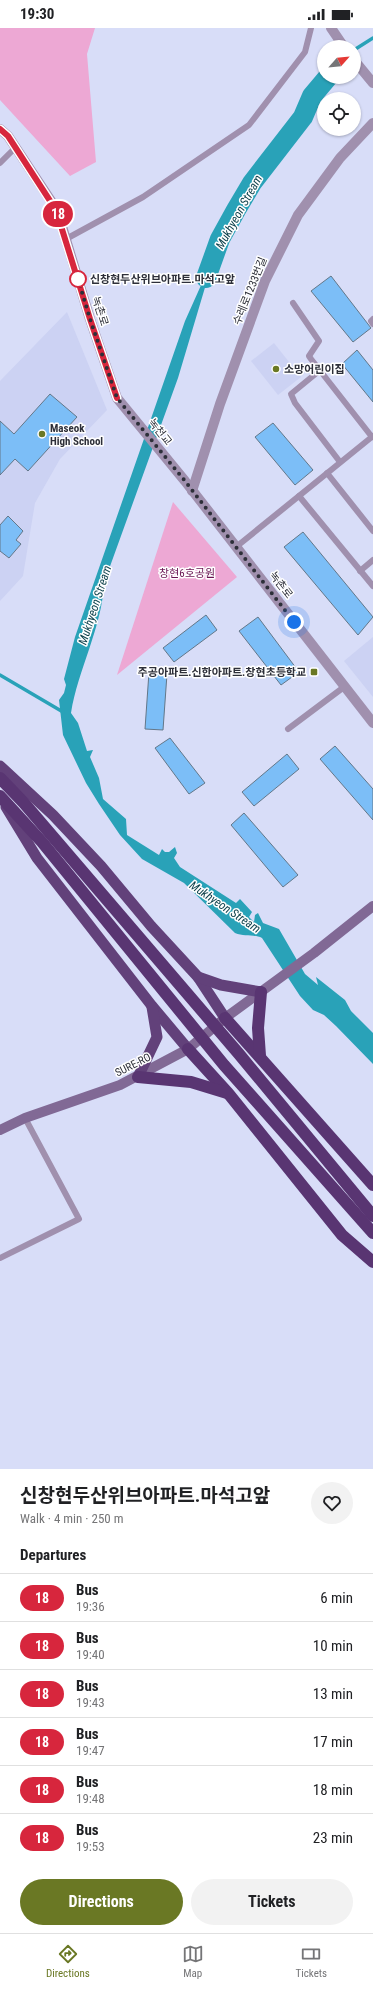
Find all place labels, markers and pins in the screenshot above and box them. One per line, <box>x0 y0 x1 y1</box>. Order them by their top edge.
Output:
marker: 신창현두산위브아파트.마석고앞 <box>69 270 87 288</box>
place label: 신창현두산위브아파트.마석고앞 <box>90 273 235 286</box>
place label: 소망어린이집 <box>284 363 345 376</box>
marker: 소망어린이집 <box>271 364 281 374</box>
place label: Maseok High School <box>50 422 103 448</box>
marker: Maseok High School <box>37 429 47 439</box>
place label: 주공아파트.신한아파트.창현초등학교 <box>138 666 306 679</box>
marker: 주공아파트.신한아파트.창현초등학교 <box>309 667 319 677</box>

